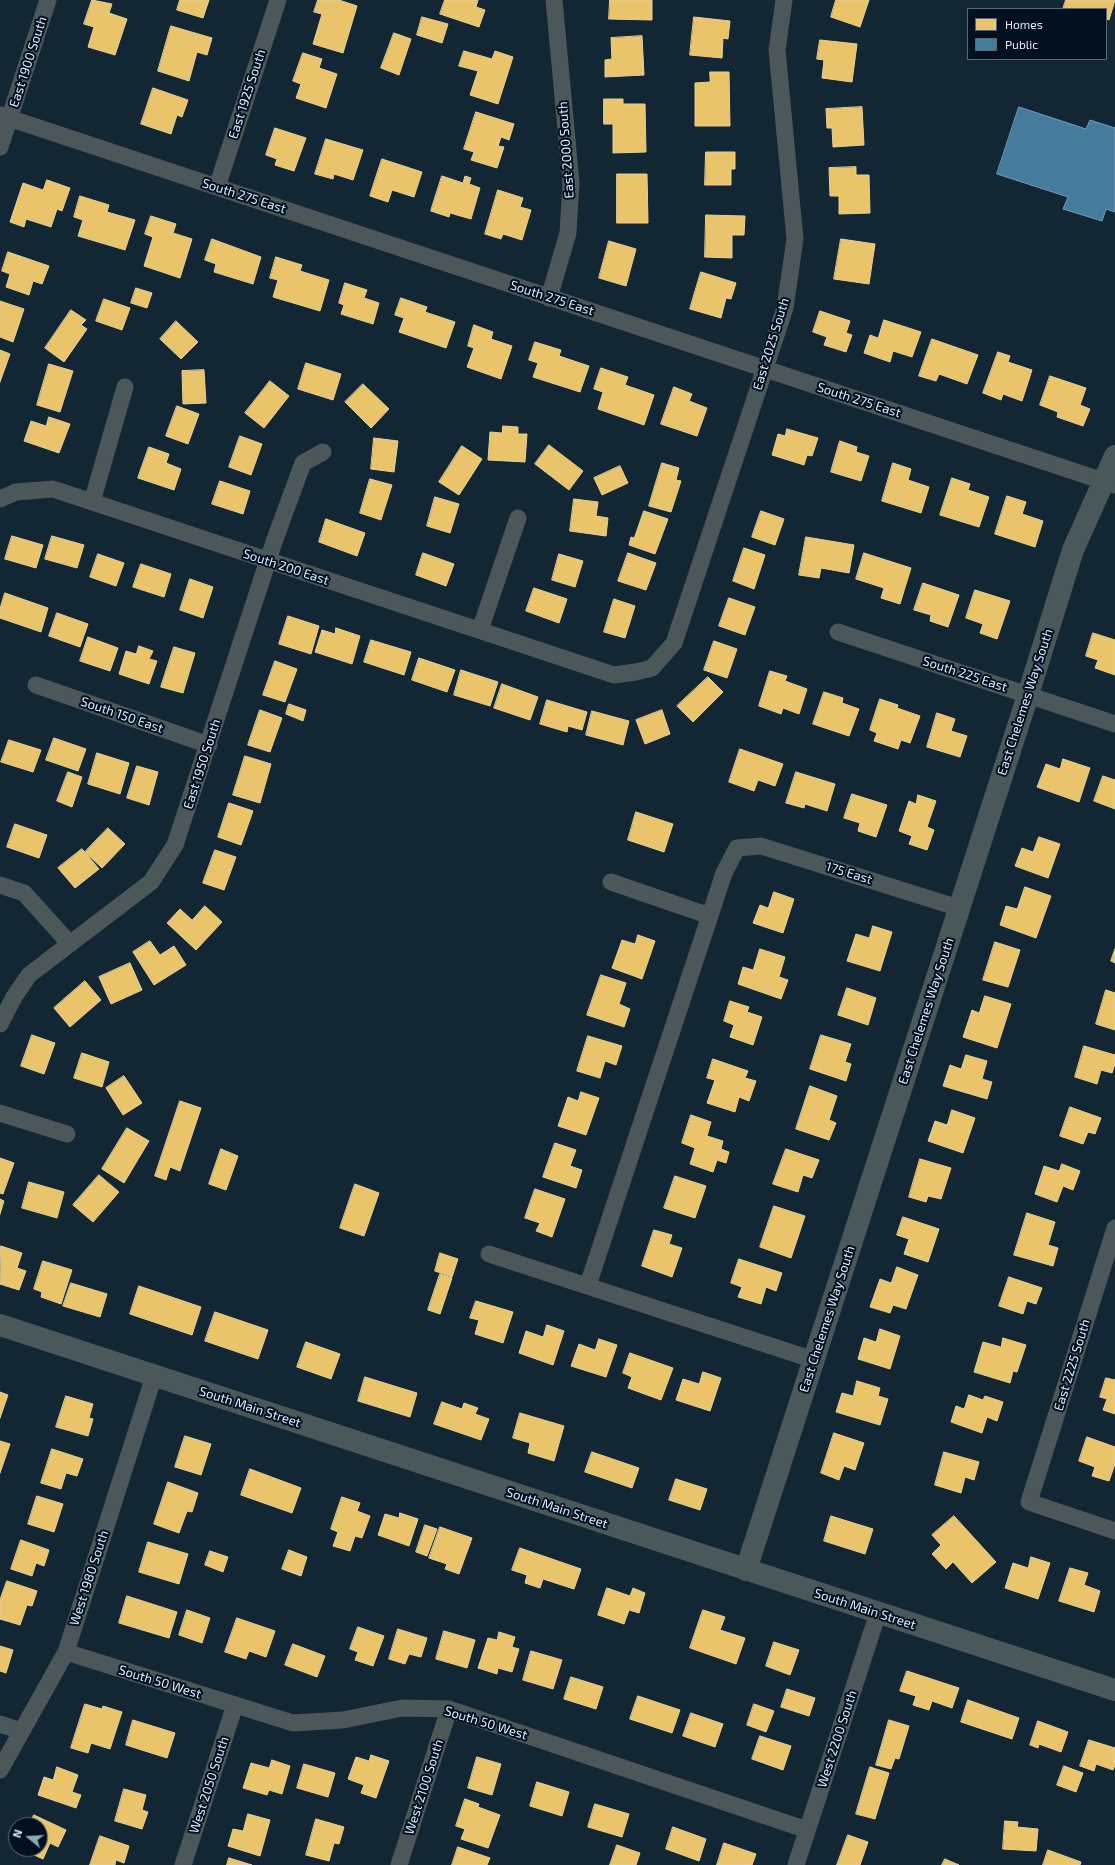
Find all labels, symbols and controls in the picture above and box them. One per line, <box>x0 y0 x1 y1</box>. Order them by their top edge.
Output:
legend <box>967 8 1107 60</box>
street label: East 1900 South <box>6 15 50 109</box>
text: Homes <box>1005 17 1043 31</box>
text: Public <box>1005 37 1038 51</box>
street label: East 1925 South <box>225 47 269 141</box>
street label: East 2000 South <box>555 101 577 199</box>
street label: South 275 East <box>200 175 288 217</box>
street label: South 275 East <box>508 277 596 319</box>
street label: East 2025 South <box>750 296 792 392</box>
street label: South 275 East <box>815 379 903 421</box>
street label: South 200 East <box>241 546 331 588</box>
street label: East Chelemes Way South <box>994 627 1056 777</box>
street label: South 225 East <box>921 653 1009 695</box>
street label: South 150 East <box>79 694 165 736</box>
street label: East 1950 South <box>180 717 224 811</box>
street label: 175 East <box>824 859 874 887</box>
street label: East Chelemes Way South <box>895 936 957 1086</box>
street label: East Chelemes Way South <box>796 1244 858 1394</box>
street label: East 2225 South <box>1051 1317 1093 1413</box>
street label: South Main Street <box>197 1383 303 1431</box>
street label: South Main Street <box>504 1484 610 1532</box>
street label: West 1980 South <box>66 1528 112 1628</box>
street label: South Main Street <box>812 1585 918 1633</box>
street label: South 50 West <box>117 1662 203 1702</box>
street label: West 2200 South <box>814 1688 860 1790</box>
street label: South 50 West <box>443 1703 529 1743</box>
street label: West 2050 South <box>186 1735 232 1835</box>
street label: West 2100 South <box>401 1737 447 1837</box>
north arrow <box>8 1817 48 1857</box>
text: N <box>10 1828 24 1839</box>

